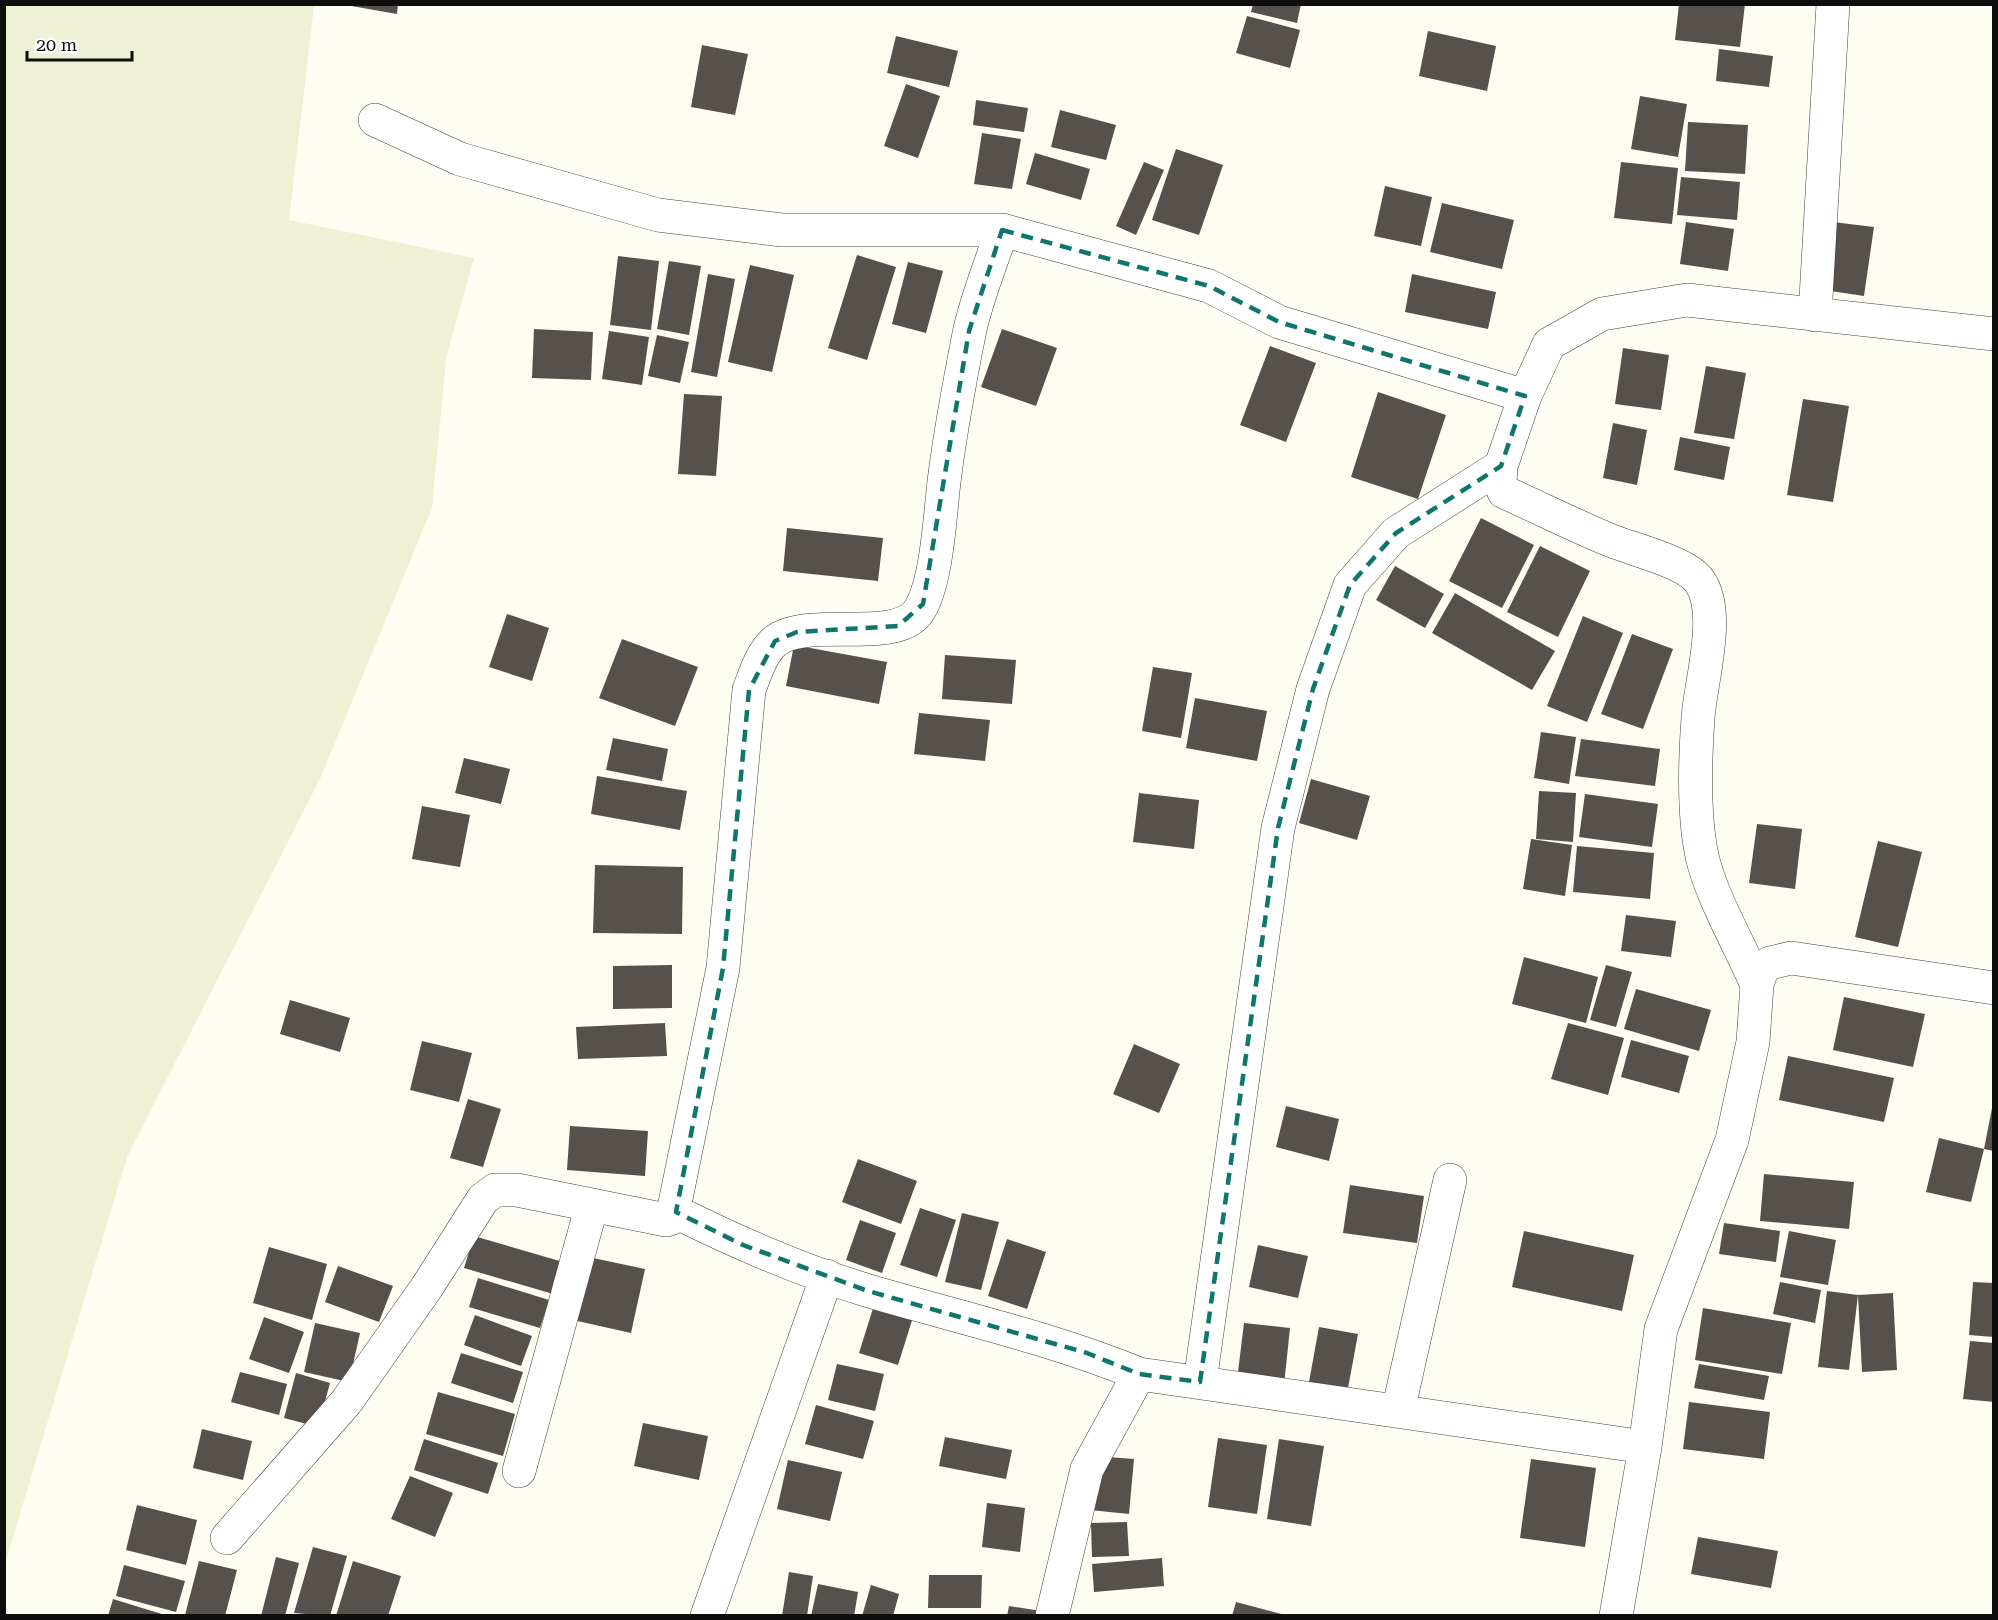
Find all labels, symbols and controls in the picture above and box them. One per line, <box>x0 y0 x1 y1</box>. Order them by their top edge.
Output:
scale bar <box>27 24 132 62</box>
text: 20 m <box>36 34 77 55</box>

